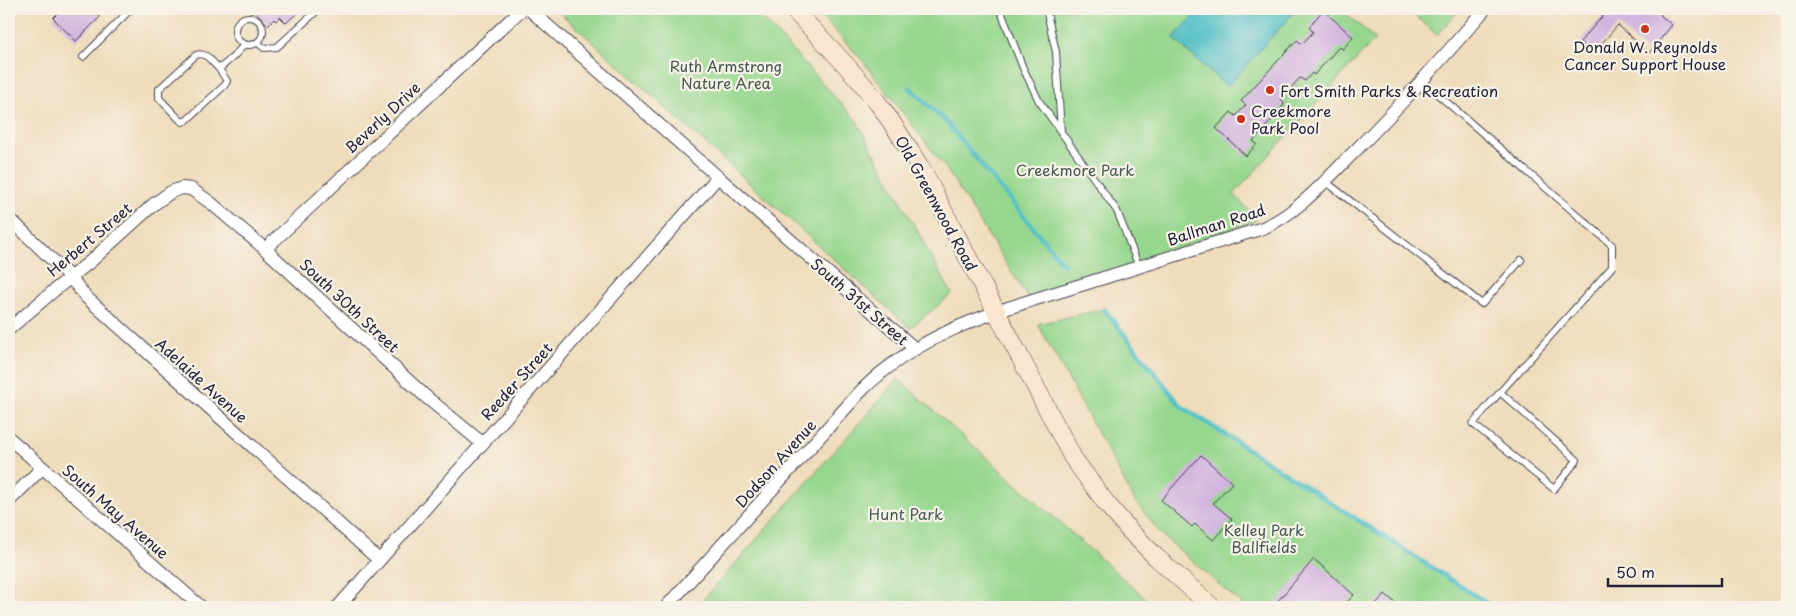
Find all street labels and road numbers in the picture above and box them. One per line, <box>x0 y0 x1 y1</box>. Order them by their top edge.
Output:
street label: Beverly Drive <box>339 76 425 158</box>
street label: Old Greenwood Road <box>890 131 984 275</box>
street label: Herbert Street <box>42 197 136 281</box>
street label: Ballman Road <box>1164 197 1268 251</box>
street label: South 31st Street <box>806 252 914 350</box>
street label: South 30th Street <box>295 253 405 357</box>
street label: Adelaide Avenue <box>151 332 253 428</box>
street label: Reeder Street <box>475 337 557 425</box>
street label: Dodson Avenue <box>729 414 821 512</box>
street label: South May Avenue <box>58 458 174 564</box>

